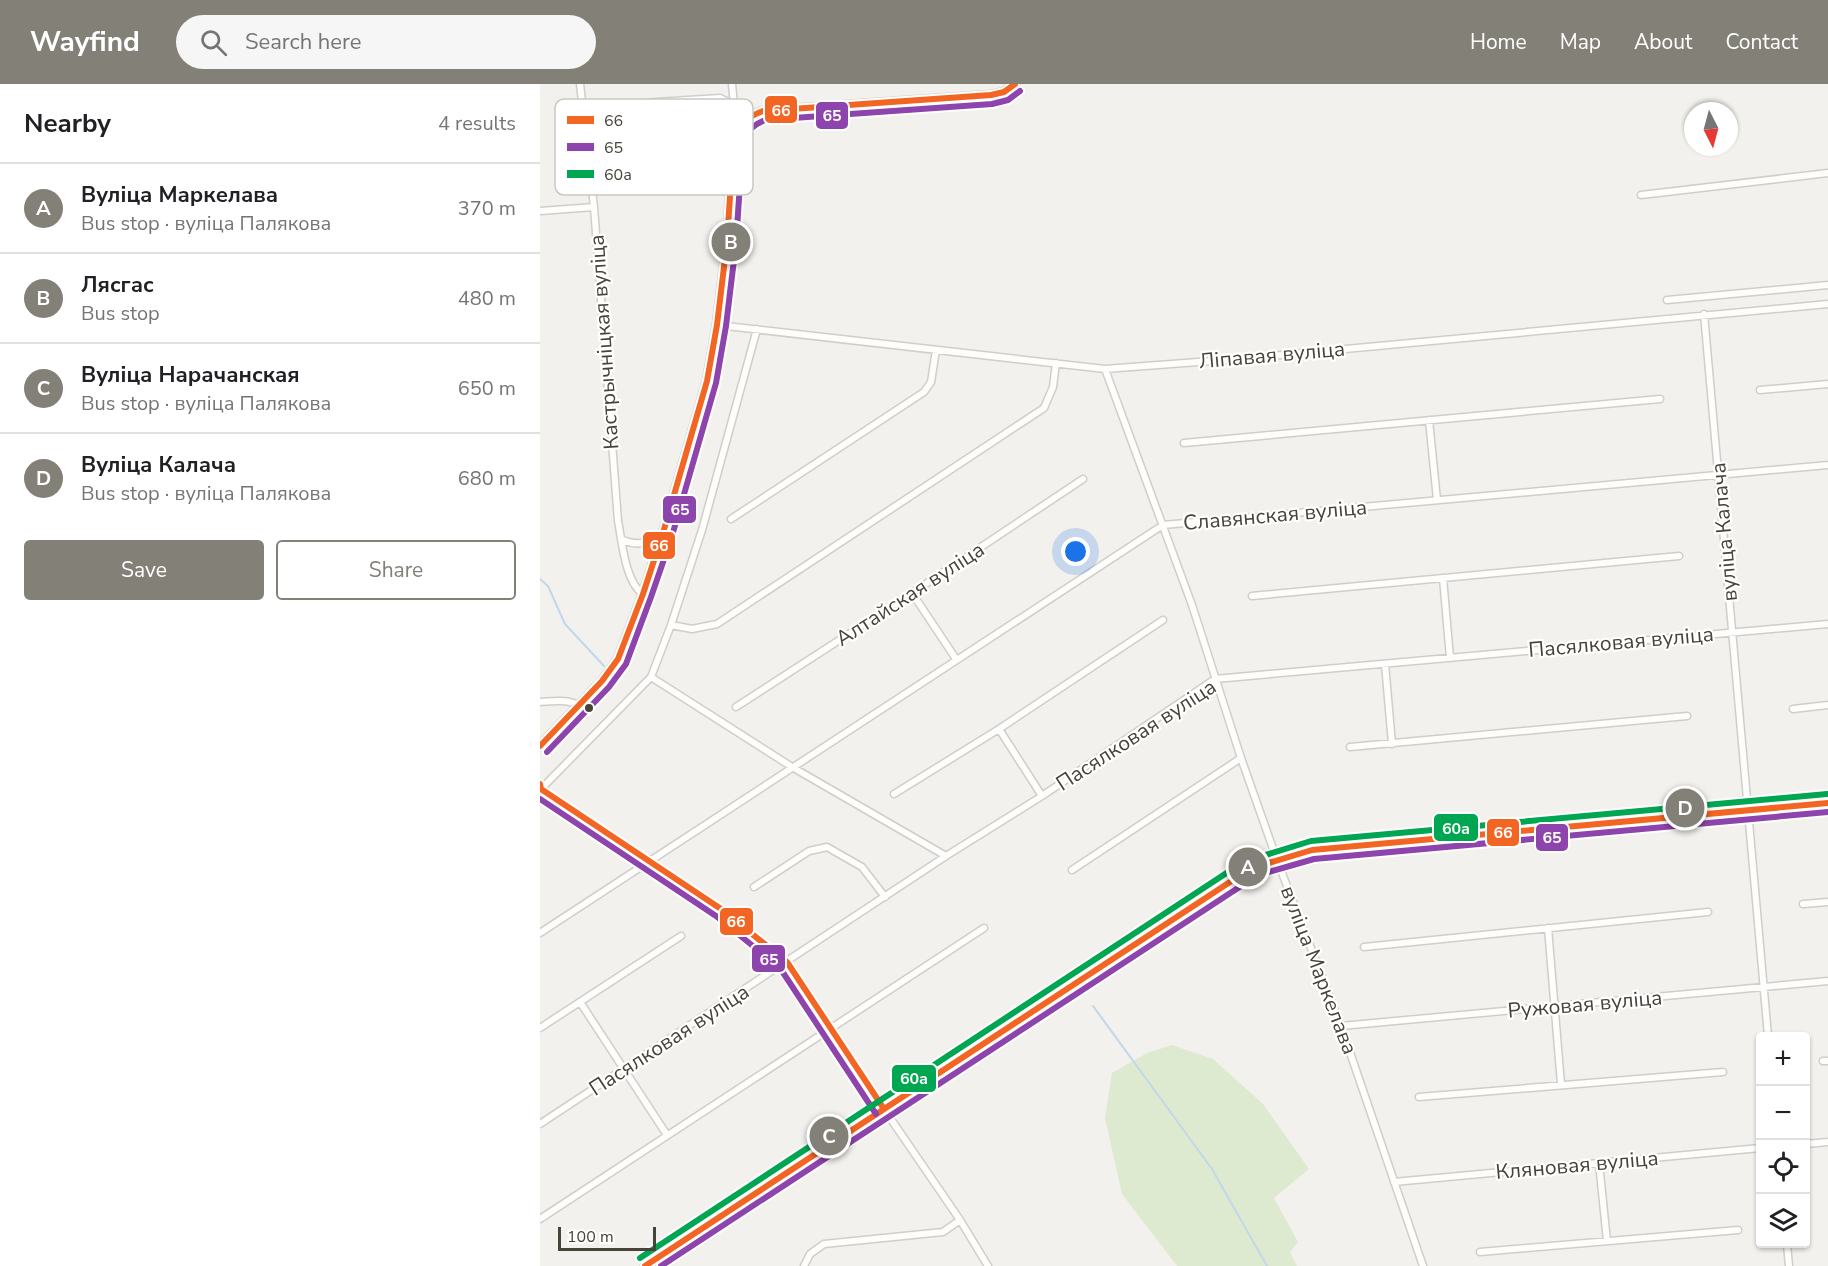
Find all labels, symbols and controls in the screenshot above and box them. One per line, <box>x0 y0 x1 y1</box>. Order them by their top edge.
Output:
search box <box>176 15 596 69</box>
text: Wayfind <box>30 23 140 61</box>
icon: search <box>197 26 230 59</box>
text: Search here <box>245 27 362 57</box>
text: Home <box>1470 28 1527 56</box>
text: Map <box>1560 28 1601 56</box>
text: About <box>1634 28 1692 56</box>
text: Contact <box>1725 28 1798 56</box>
line badge: 66 <box>764 95 798 124</box>
legend <box>555 99 753 195</box>
text: 66 <box>771 100 791 122</box>
line badge: 65 <box>815 101 849 130</box>
north arrow <box>1684 102 1738 156</box>
text: 65 <box>822 105 842 127</box>
text: Nearby <box>24 106 111 141</box>
text: 4 results <box>438 110 516 137</box>
text: 66 <box>604 110 623 132</box>
text: 65 <box>604 137 623 159</box>
text: 60а <box>604 164 632 186</box>
text: Вуліца Маркелава <box>81 180 278 210</box>
text: A <box>36 195 51 222</box>
text: 370 m <box>458 195 516 222</box>
text: Bus stop · вуліца Палякова <box>81 210 331 237</box>
pin: B <box>712 220 750 264</box>
street label: Кастрычніцкая вуліца <box>583 234 625 450</box>
text: Лясгас <box>81 270 154 300</box>
text: B <box>37 285 50 312</box>
text: 480 m <box>458 285 516 312</box>
text: Bus stop <box>81 300 160 327</box>
street label: Ліпавая вуліца <box>1198 335 1346 375</box>
text: Вуліца Нарачанская <box>81 360 300 390</box>
text: C <box>37 375 50 402</box>
text: 650 m <box>458 375 516 402</box>
text: Bus stop · вуліца Палякова <box>81 390 331 417</box>
text: Вуліца Калача <box>81 450 236 480</box>
street label: вуліца Калача <box>1704 461 1744 603</box>
text: D <box>36 465 51 492</box>
text: 680 m <box>458 465 516 492</box>
text: Bus stop · вуліца Палякова <box>81 480 331 507</box>
street label: Славянская вуліца <box>1182 493 1368 537</box>
line badge: 65 <box>662 495 697 524</box>
text: 65 <box>670 499 690 521</box>
line badge: 66 <box>642 531 676 560</box>
text: 66 <box>649 535 669 557</box>
street label: Алтайская вуліца <box>830 535 990 653</box>
your location <box>1061 537 1090 566</box>
button: Save <box>24 540 264 600</box>
button: Share <box>276 540 516 600</box>
street label: Пасялковая вуліца <box>1527 620 1715 664</box>
street label: Пасялковая вуліца <box>1050 673 1222 797</box>
unlabelled marker <box>583 702 595 714</box>
pin: D <box>1666 786 1704 830</box>
line badge: 60а <box>1433 813 1479 842</box>
text: 60а <box>1442 818 1470 840</box>
line badge: 66 <box>1486 818 1520 847</box>
text: 66 <box>1493 822 1513 844</box>
line badge: 65 <box>1535 823 1569 852</box>
text: 65 <box>1542 827 1562 849</box>
pin: A <box>1228 844 1268 890</box>
street label: вуліца Маркелава <box>1274 882 1364 1058</box>
line badge: 66 <box>719 907 754 936</box>
text: 66 <box>726 911 746 933</box>
line badge: 65 <box>751 944 786 973</box>
text: 65 <box>759 949 779 971</box>
street label: Пасялковая вуліца <box>583 978 755 1102</box>
street label: Ружовая вуліца <box>1507 983 1663 1025</box>
map controls <box>1756 1032 1810 1248</box>
button: + <box>1756 1032 1810 1086</box>
line badge: 60а <box>891 1064 937 1093</box>
text: 60а <box>900 1068 928 1090</box>
button: − <box>1756 1086 1810 1140</box>
pin: C <box>810 1114 848 1158</box>
button: locate <box>1756 1140 1810 1194</box>
street label: Кляновая вуліца <box>1494 1144 1660 1186</box>
button: layers <box>1756 1194 1810 1248</box>
scale bar <box>558 1224 656 1252</box>
text: 100 m <box>567 1226 614 1248</box>

